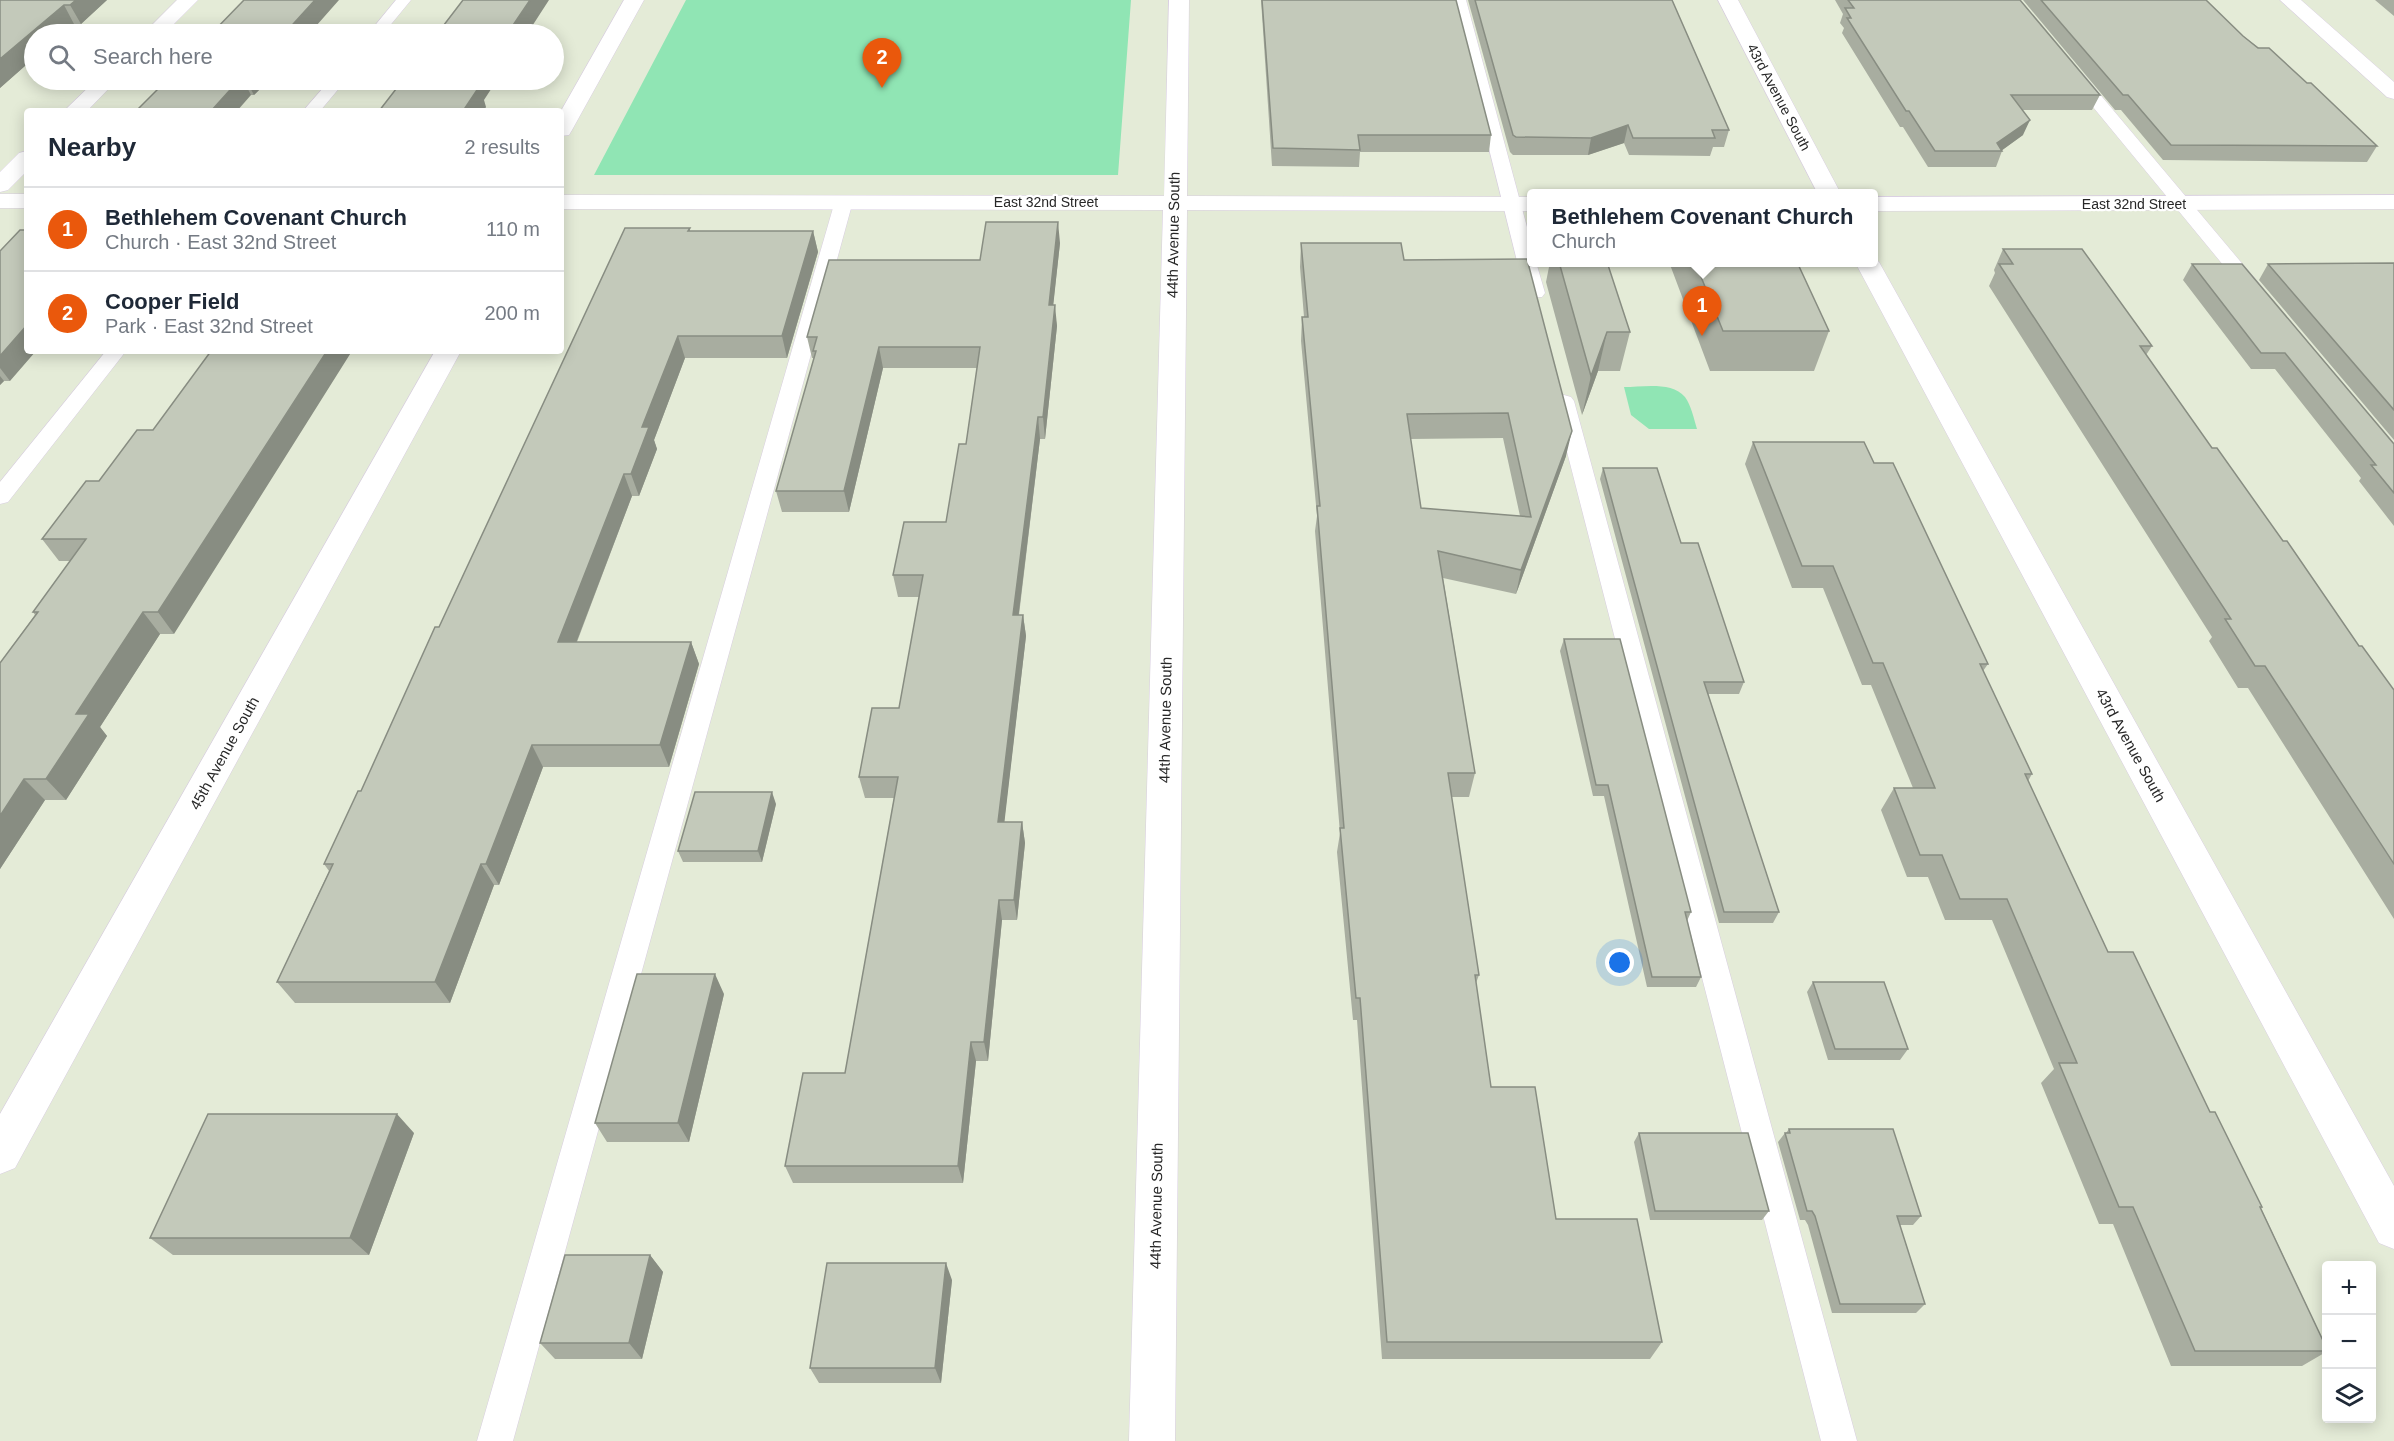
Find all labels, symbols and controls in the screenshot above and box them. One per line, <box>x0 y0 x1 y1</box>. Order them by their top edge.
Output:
search box <box>24 24 564 90</box>
pin: 2 <box>862 38 902 88</box>
icon: search <box>45 41 78 74</box>
street label: 43rd Avenue South <box>1744 41 1814 153</box>
text: Search here <box>93 44 213 69</box>
text: Nearby <box>48 132 136 162</box>
text: 2 results <box>464 136 540 158</box>
street label: 44th Avenue South <box>1163 172 1183 298</box>
popup <box>1527 189 1878 267</box>
street label: East 32nd Street <box>994 194 1098 210</box>
street label: East 32nd Street <box>2082 196 2186 212</box>
text: Bethlehem Covenant Church <box>1552 204 1853 229</box>
text: Bethlehem Covenant Church <box>105 205 407 230</box>
text: 1 <box>62 218 73 240</box>
text: 110 m <box>486 218 540 240</box>
text: Church <box>1552 230 1616 252</box>
text: Church · East 32nd Street <box>105 231 336 253</box>
pin: 1 <box>1682 286 1722 336</box>
text: Cooper Field <box>105 289 239 314</box>
text: 2 <box>62 302 73 324</box>
text: 200 m <box>484 302 540 324</box>
text: Park · East 32nd Street <box>105 315 313 337</box>
street label: 44th Avenue South <box>1155 657 1175 783</box>
street label: 43rd Avenue South <box>2093 685 2169 805</box>
street label: 45th Avenue South <box>186 694 262 812</box>
your location <box>1605 948 1634 977</box>
street label: 44th Avenue South <box>1146 1143 1166 1269</box>
map controls <box>2322 1261 2376 1423</box>
button: + <box>2322 1261 2376 1315</box>
button: − <box>2322 1315 2376 1369</box>
button: layers <box>2322 1369 2376 1423</box>

